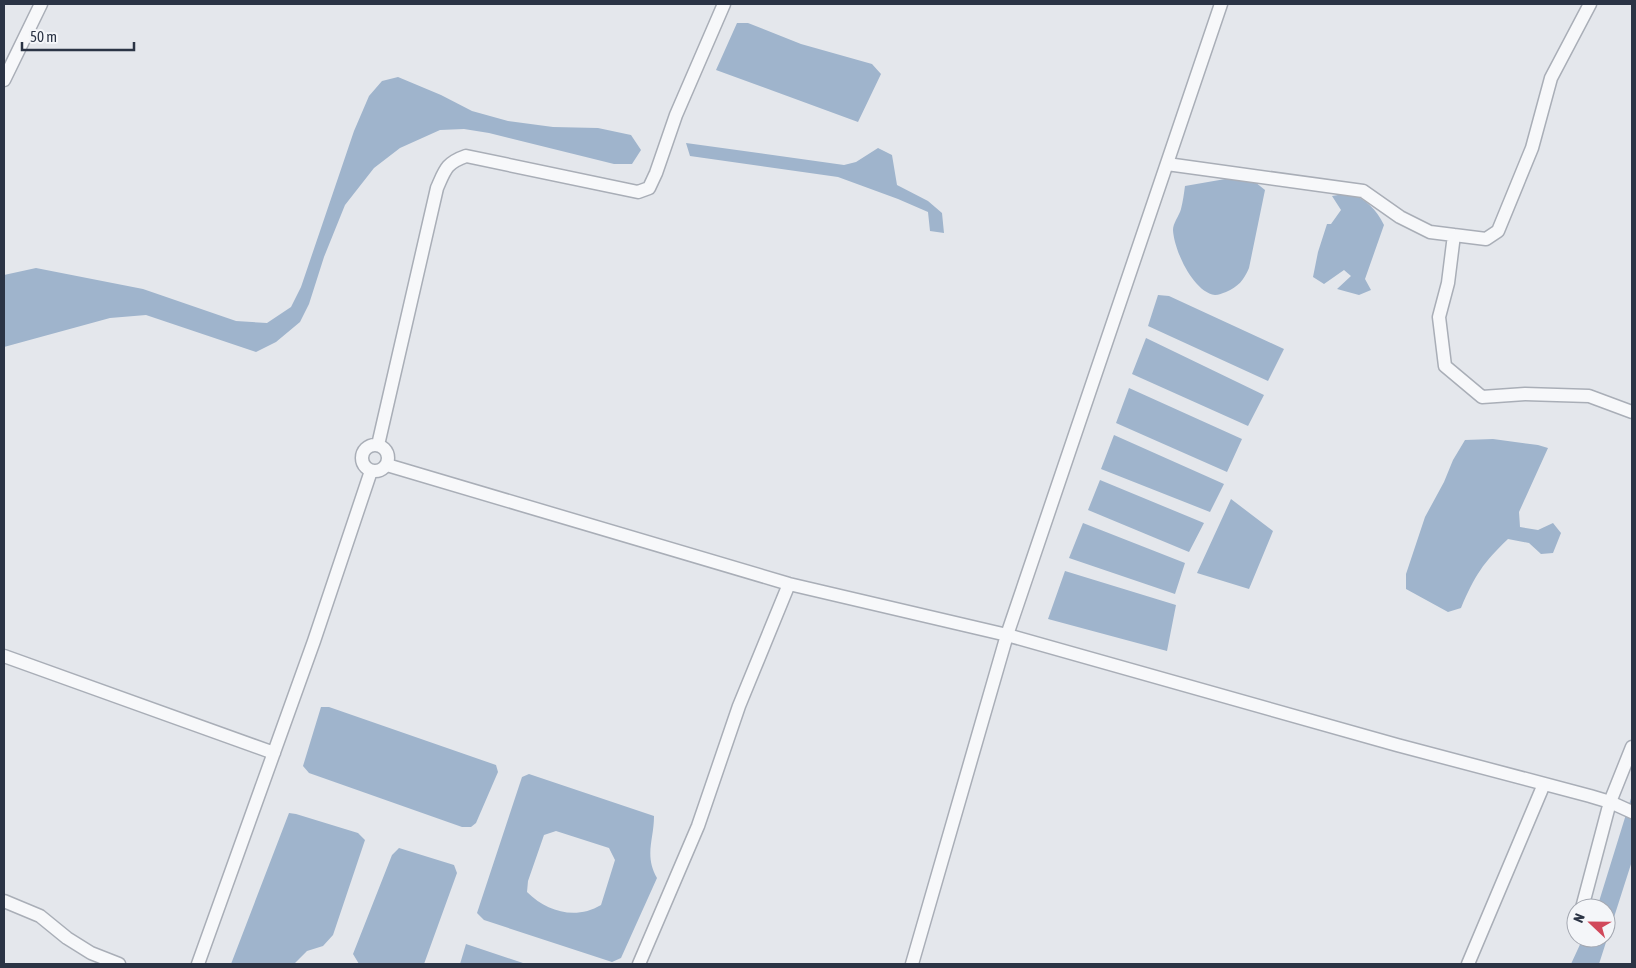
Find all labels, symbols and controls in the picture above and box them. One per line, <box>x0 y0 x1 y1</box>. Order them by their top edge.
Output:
scale bar <box>22 20 135 52</box>
text: 50 m <box>30 28 57 45</box>
north arrow <box>1566 898 1616 948</box>
text: N <box>1570 911 1588 925</box>

